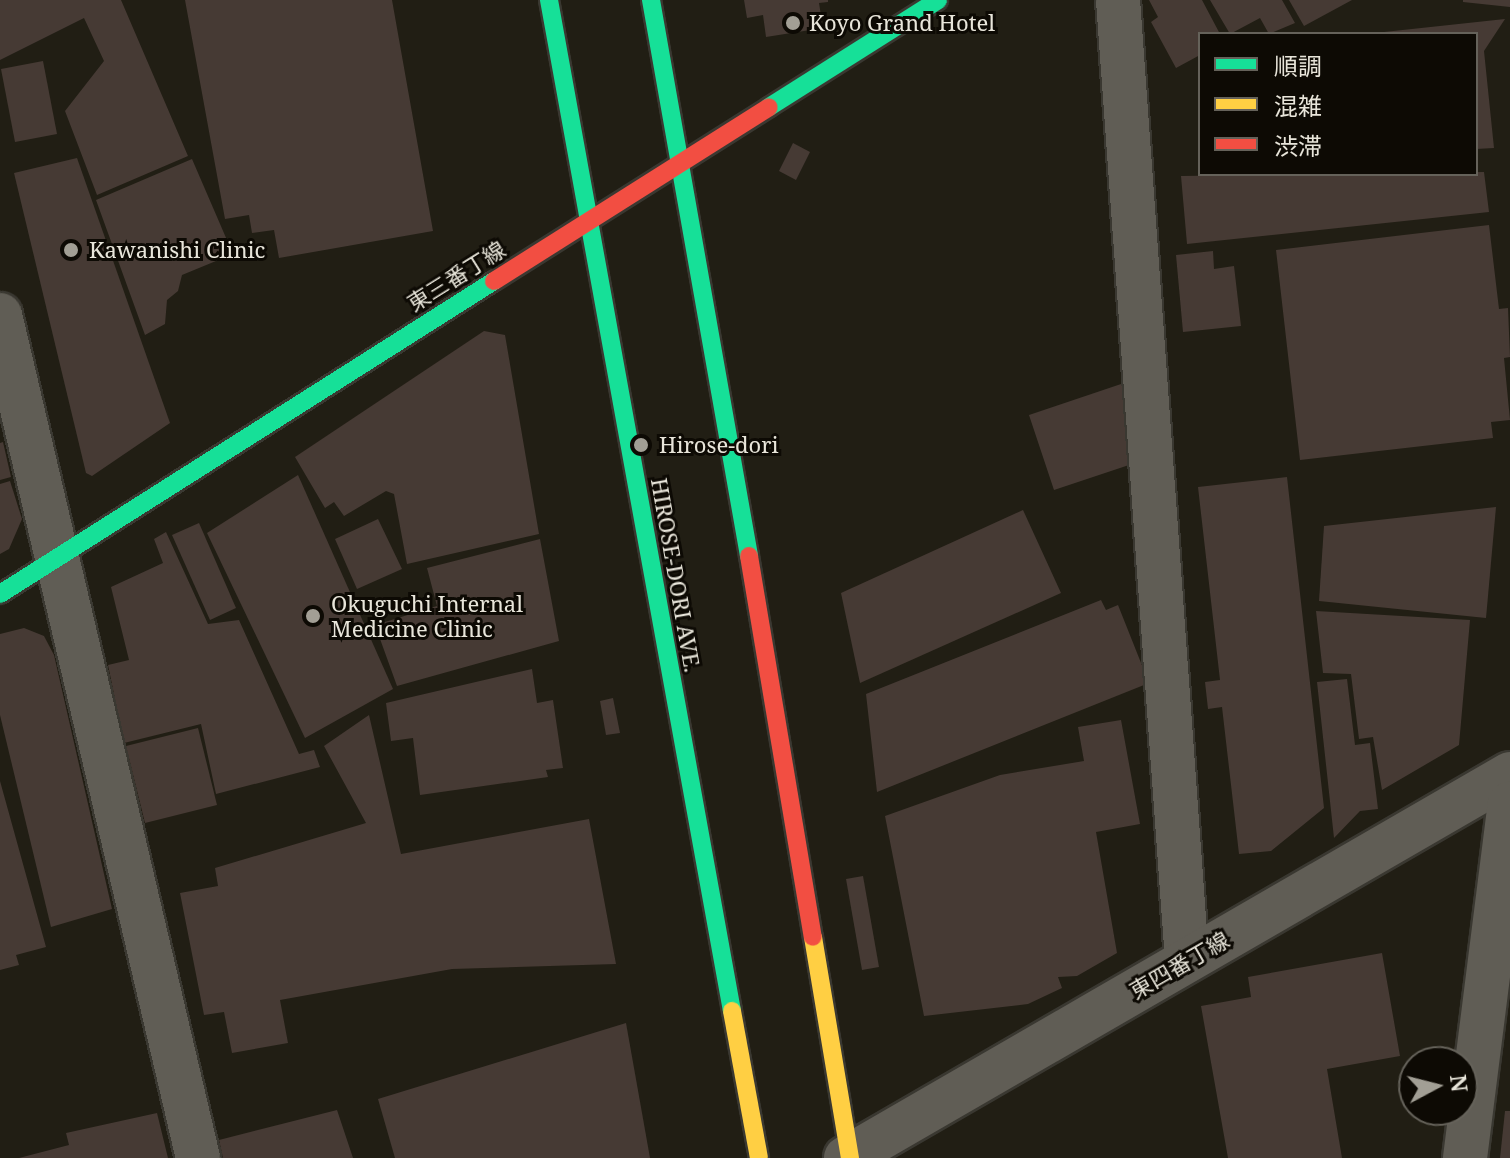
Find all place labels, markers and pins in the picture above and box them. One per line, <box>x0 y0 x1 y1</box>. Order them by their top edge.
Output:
place label: Koyo Grand Hotel <box>809 10 995 36</box>
marker: Koyo Grand Hotel <box>784 14 802 32</box>
place label: Kawanishi Clinic <box>89 237 265 263</box>
marker: Kawanishi Clinic <box>60 239 82 261</box>
place label: Hirose-dori <box>659 432 779 458</box>
marker: Hirose-dori <box>630 434 652 456</box>
place label: Okuguchi Internal Medicine Clinic <box>331 590 523 642</box>
marker: Okuguchi Internal Medicine Clinic <box>302 605 324 627</box>

